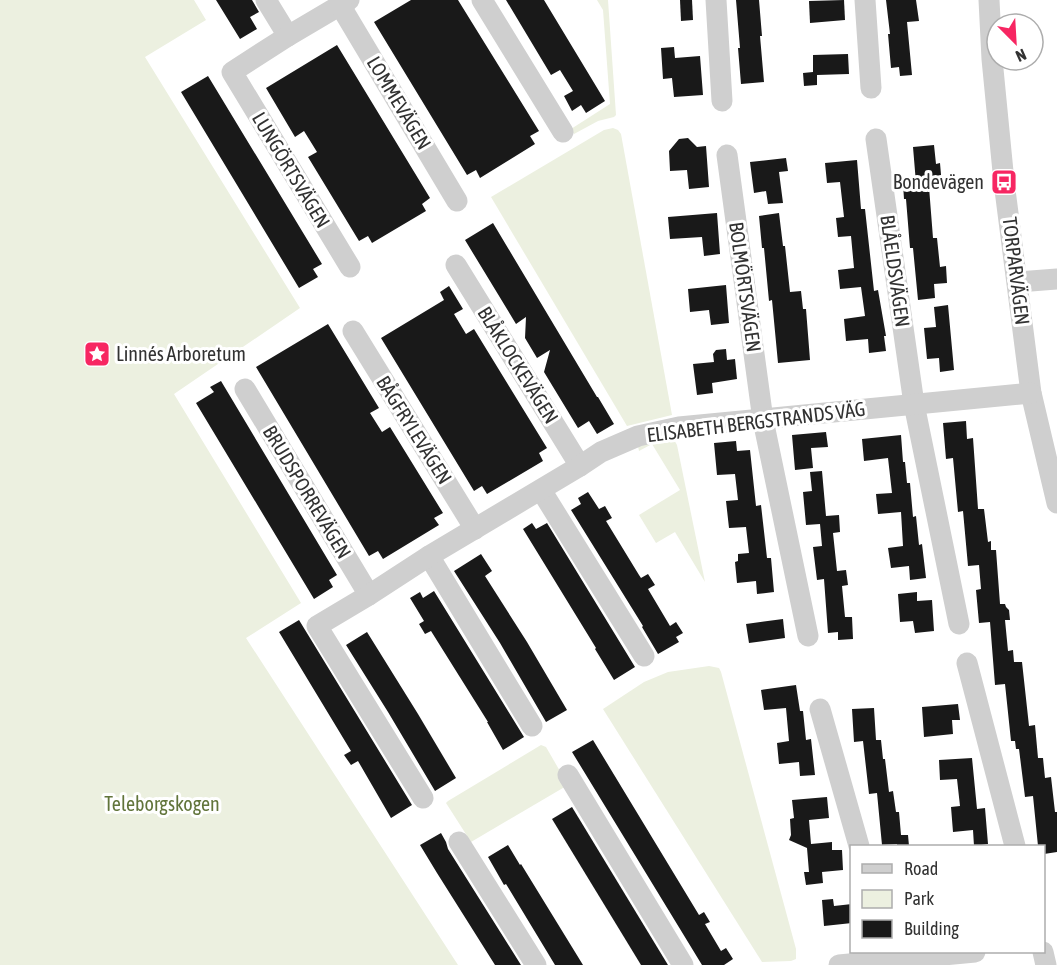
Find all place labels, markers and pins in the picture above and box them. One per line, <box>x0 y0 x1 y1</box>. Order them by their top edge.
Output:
bus stop icon: Bondevägen <box>989 167 1019 197</box>
place label: Bondevägen <box>893 170 984 193</box>
place icon: Linnés Arboretum <box>82 339 112 369</box>
place label: Linnés Arboretum <box>116 342 246 365</box>

